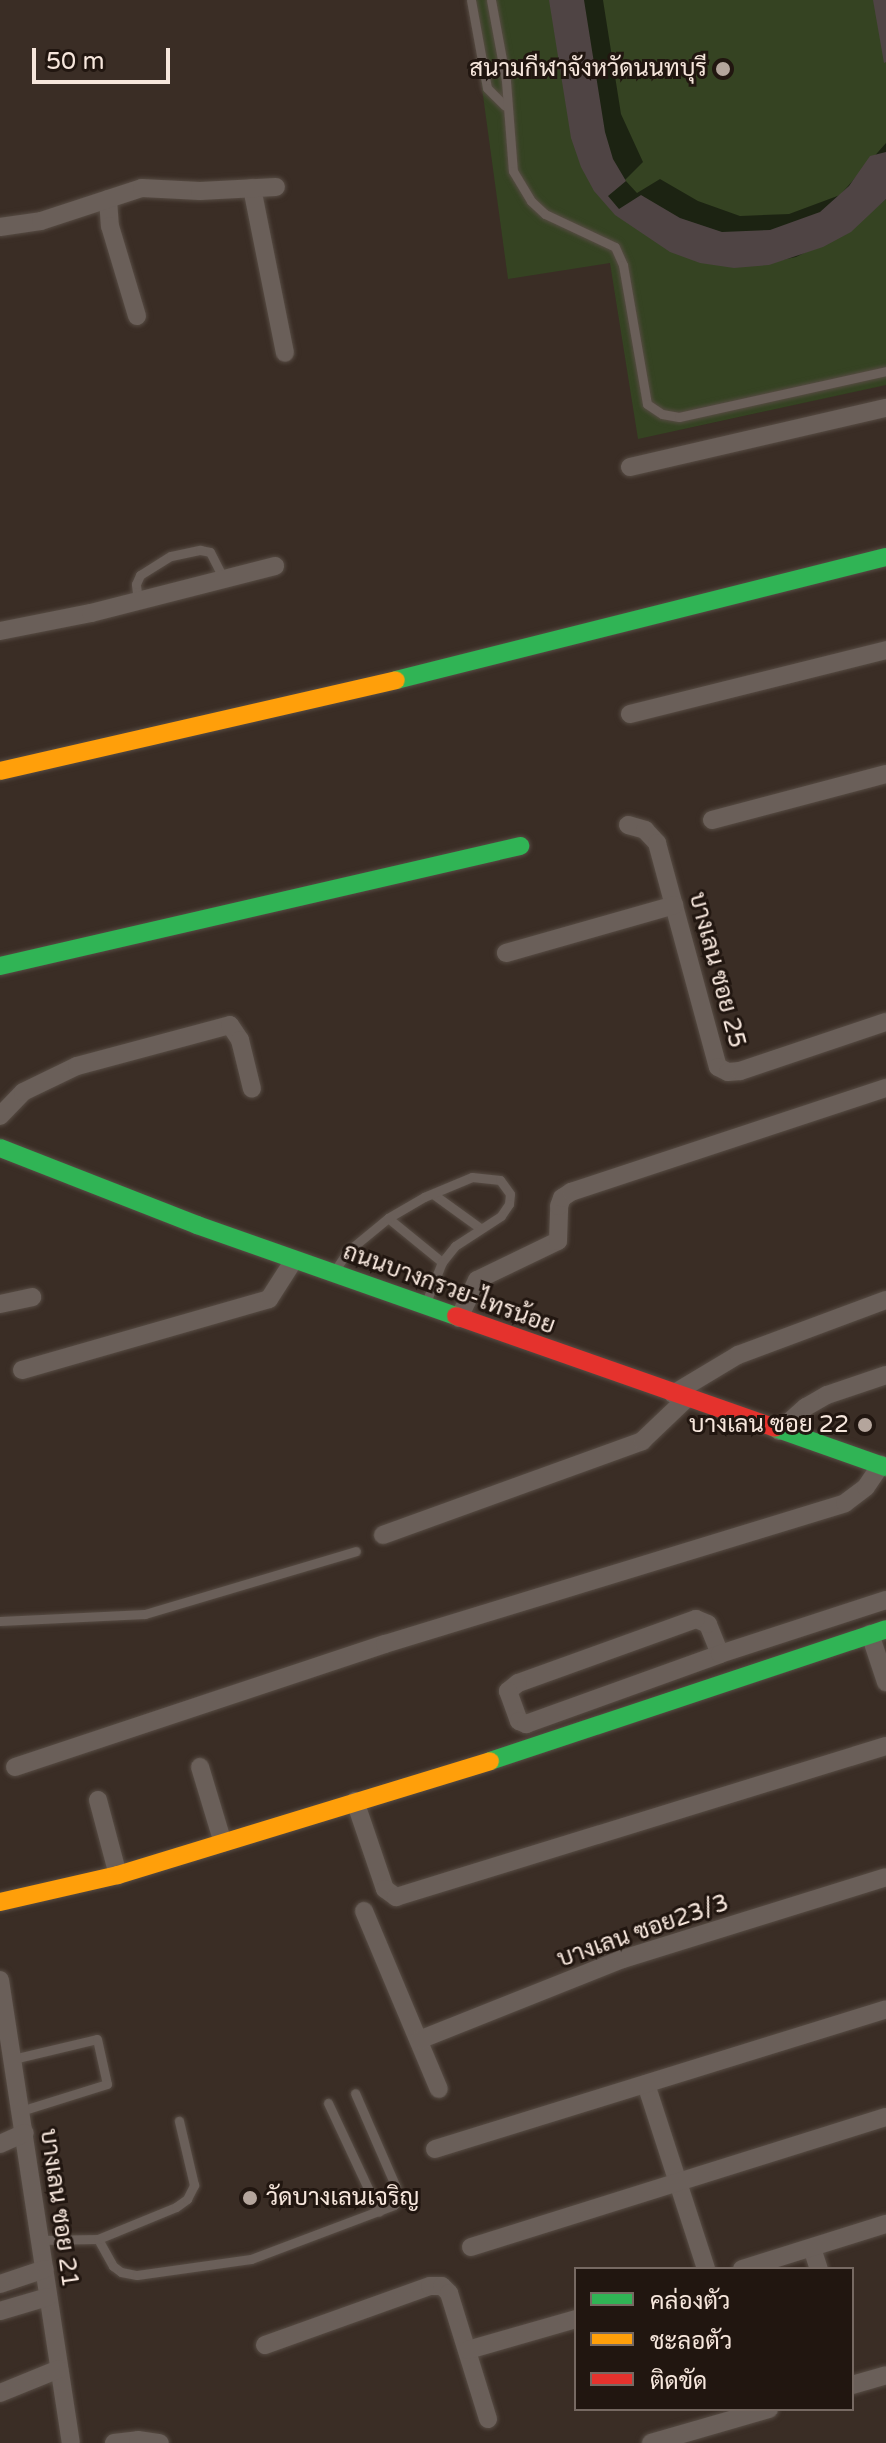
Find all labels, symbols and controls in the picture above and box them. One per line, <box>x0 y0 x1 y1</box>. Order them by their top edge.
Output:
scale bar <box>36 32 174 82</box>
text: 50 m <box>46 47 104 76</box>
place label: สนามกีฬาจังหวัดนนทบุรี <box>469 55 707 83</box>
marker: สนามกีฬาจังหวัดนนทบุรี <box>714 60 732 78</box>
street label: บางเลน ซอย 25 <box>682 889 752 1051</box>
street label: ถนนบางกรวย-ไทรน้อย <box>339 1237 559 1341</box>
place label: บางเลน ซอย 22 <box>689 1411 849 1439</box>
marker: บางเลน ซอย 22 <box>856 1416 874 1434</box>
street label: บางเลน ซอย23/3 <box>554 1888 732 1974</box>
street label: บางเลน ซอย 21 <box>34 2127 84 2289</box>
place label: วัดบางเลนเจริญ <box>266 2184 419 2212</box>
marker: วัดบางเลนเจริญ <box>241 2189 259 2207</box>
legend <box>574 2267 854 2411</box>
text: คล่องตัว <box>650 2287 730 2316</box>
text: ชะลอตัว <box>650 2327 732 2356</box>
text: ติดขัด <box>650 2367 707 2396</box>

